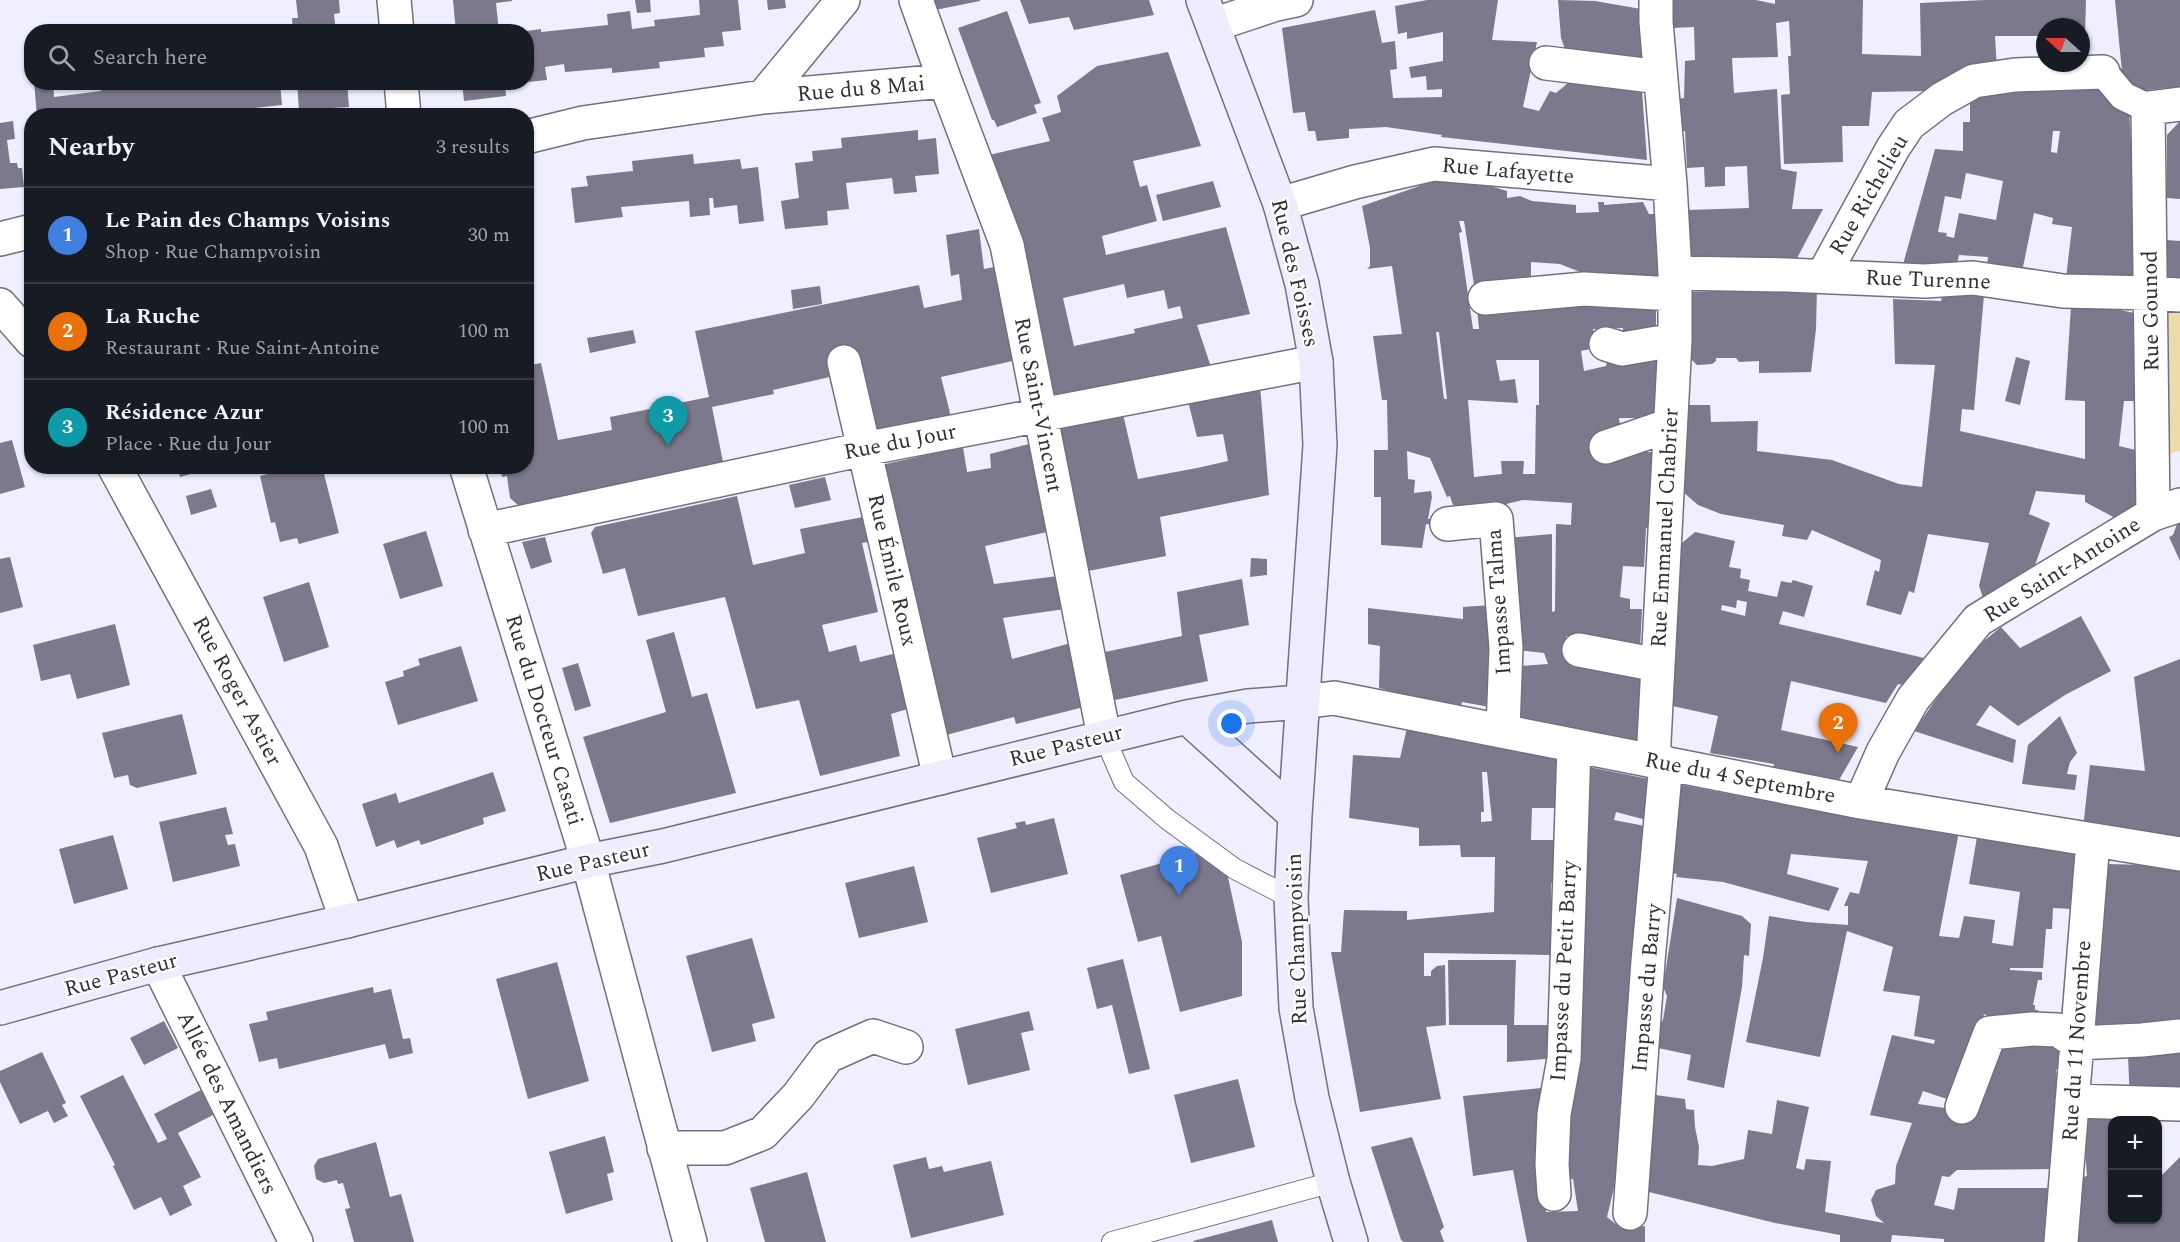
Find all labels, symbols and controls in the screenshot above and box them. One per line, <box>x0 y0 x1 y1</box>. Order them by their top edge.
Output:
north arrow <box>2036 18 2090 72</box>
search box <box>24 24 534 90</box>
icon: search <box>45 41 78 74</box>
text: Search here <box>93 41 207 74</box>
street label: Rue du 8 Mai <box>796 67 926 111</box>
text: Nearby <box>48 127 134 167</box>
street label: Rue Richelieu <box>1821 128 1917 262</box>
text: 3 results <box>436 132 510 162</box>
street label: Rue Lafayette <box>1440 149 1576 193</box>
street label: Rue des Foisses <box>1262 195 1328 351</box>
text: Le Pain des Champs Voisins <box>105 204 390 237</box>
text: 1 <box>62 220 73 250</box>
text: 30 m <box>468 220 510 250</box>
text: Shop · Rue Champvoisin <box>105 237 321 267</box>
street label: Rue Gounod <box>2133 250 2169 372</box>
street label: Rue Turenne <box>1865 261 1991 299</box>
text: La Ruche <box>105 300 200 333</box>
street label: Rue Saint-Vincent <box>1005 314 1071 496</box>
text: 2 <box>62 316 73 346</box>
text: 100 m <box>458 316 510 346</box>
text: Restaurant · Rue Saint-Antoine <box>105 333 380 363</box>
text: Résidence Azur <box>105 396 263 429</box>
pin: 3 <box>648 396 688 446</box>
street label: Rue Emmanuel Chabrier <box>1642 407 1688 649</box>
text: 3 <box>62 412 73 442</box>
text: 100 m <box>458 412 510 442</box>
street label: Rue du Jour <box>841 415 959 469</box>
text: Place · Rue du Jour <box>105 429 272 459</box>
street label: Rue Émile Roux <box>858 491 926 649</box>
street label: Rue Saint-Antoine <box>1977 508 2147 632</box>
street label: Impasse Talma <box>1477 528 1521 676</box>
street label: Rue Roger Astier <box>184 610 291 772</box>
street label: Rue du Docteur Casati <box>496 610 592 830</box>
pin: 2 <box>1818 704 1858 753</box>
your location <box>1217 709 1246 738</box>
street label: Rue Pasteur <box>1006 716 1127 776</box>
street label: Rue du 4 Septembre <box>1642 743 1838 813</box>
street label: Rue Pasteur <box>533 833 654 891</box>
pin: 1 <box>1160 846 1198 896</box>
street label: Rue Champvoisin <box>1278 852 1316 1026</box>
street label: Impasse du Petit Barry <box>1542 858 1586 1082</box>
street label: Impasse du Barry <box>1623 901 1671 1074</box>
street label: Rue du 11 Novembre <box>2054 939 2100 1143</box>
street label: Rue Pasteur <box>61 944 182 1006</box>
street label: Allée des Amandiers <box>168 1005 286 1201</box>
map controls <box>2108 1116 2162 1224</box>
button: + <box>2108 1116 2162 1170</box>
button: − <box>2108 1170 2162 1224</box>

